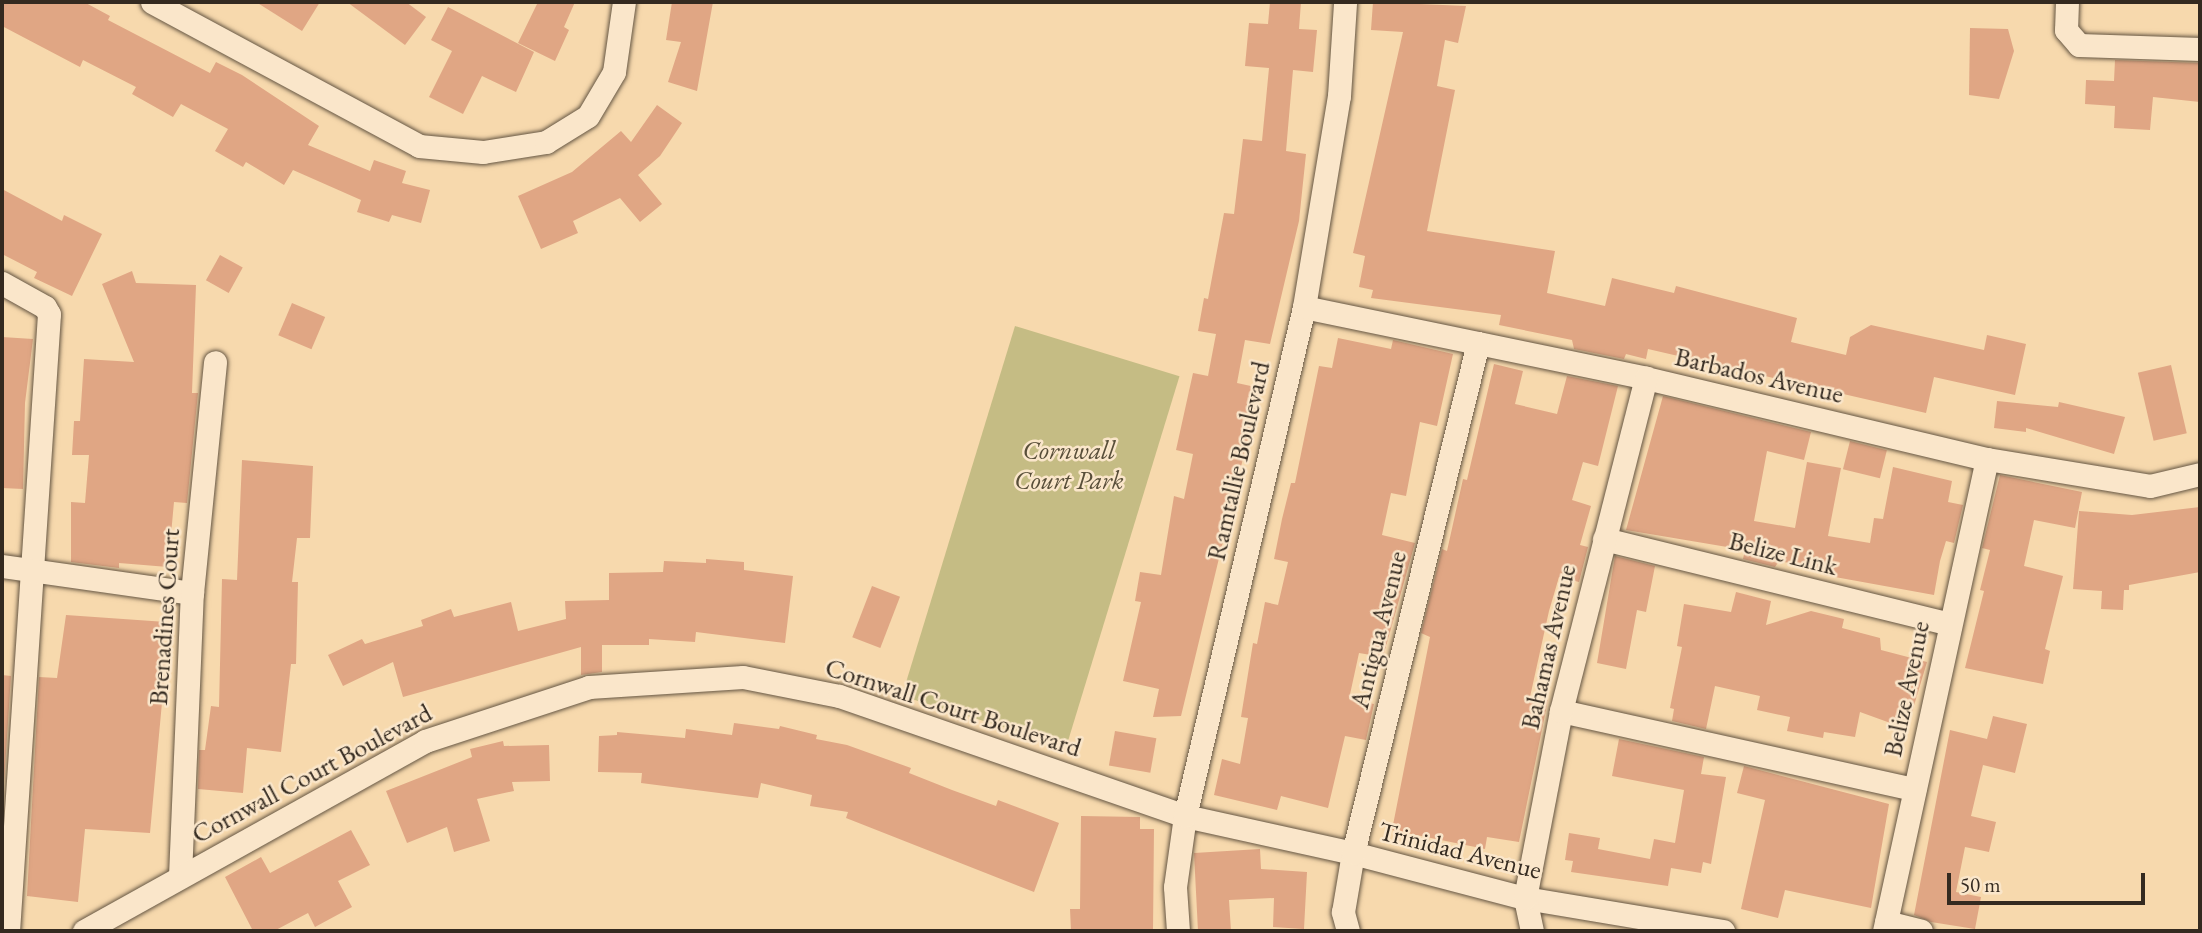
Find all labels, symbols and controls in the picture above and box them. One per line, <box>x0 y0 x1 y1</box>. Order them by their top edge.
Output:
street label: Barbados Avenue <box>1672 341 1846 411</box>
street label: Ramtallie Boulevard <box>1201 358 1277 564</box>
park label: Cornwall Court Park <box>1014 435 1124 496</box>
street label: Belize Link <box>1726 525 1840 583</box>
street label: Brenadines Court <box>143 528 187 706</box>
street label: Antigua Avenue <box>1344 548 1414 712</box>
street label: Bahamas Avenue <box>1515 562 1583 732</box>
street label: Belize Avenue <box>1877 618 1937 760</box>
street label: Cornwall Court Boulevard <box>821 652 1085 764</box>
street label: Cornwall Court Boulevard <box>187 698 437 850</box>
street label: Trinidad Avenue <box>1375 816 1545 886</box>
scale bar <box>1950 860 2148 904</box>
text: 50 m <box>1960 871 2001 898</box>

